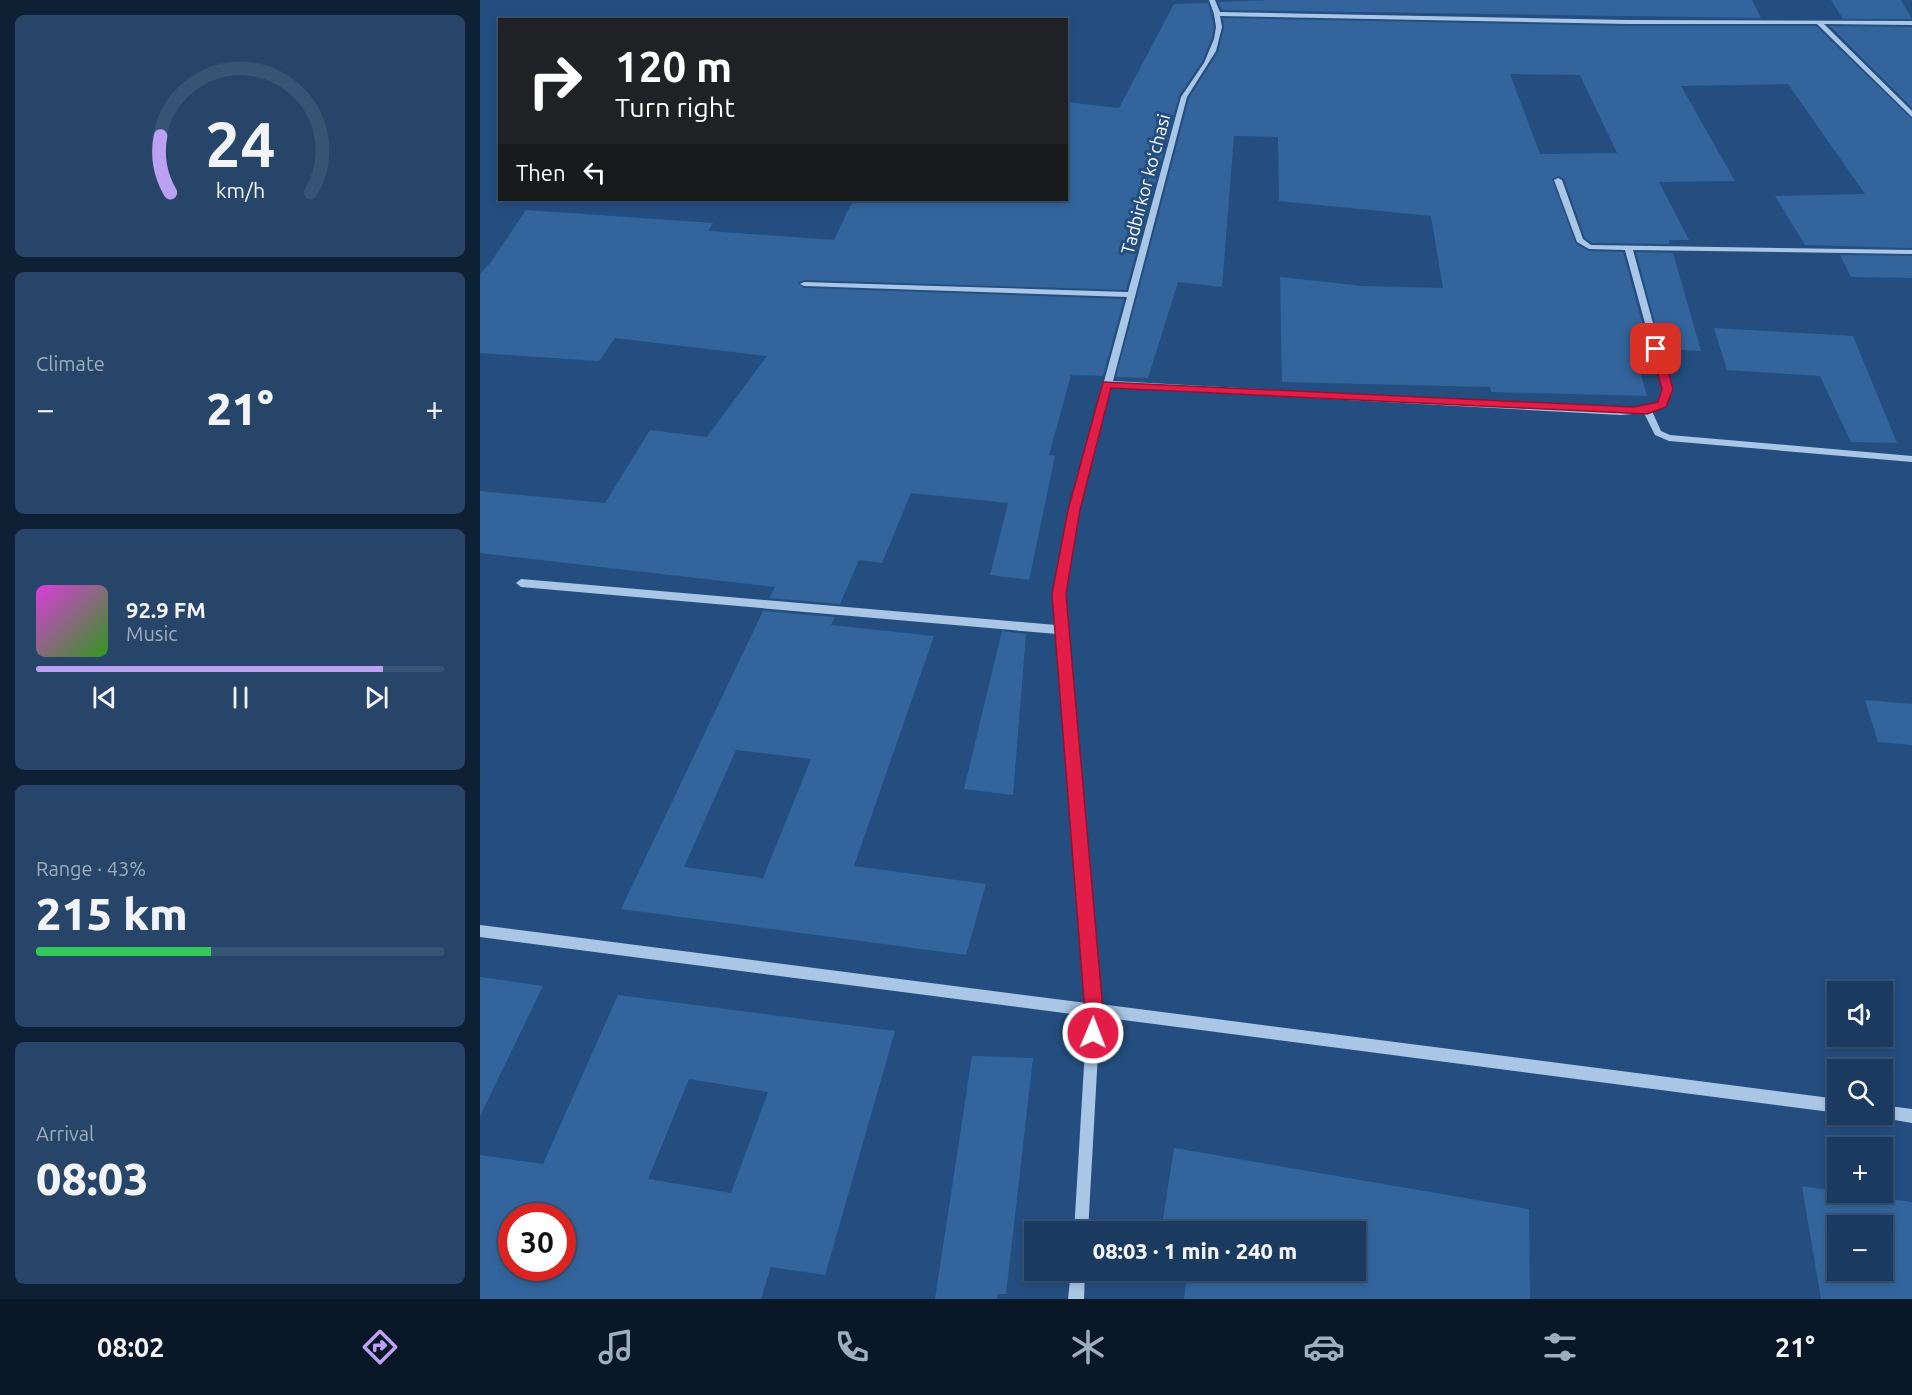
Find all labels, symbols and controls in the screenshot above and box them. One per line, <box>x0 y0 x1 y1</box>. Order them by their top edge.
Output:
icon: right <box>516 42 594 120</box>
text: 120 m <box>615 43 732 90</box>
text: Turn right <box>615 92 735 122</box>
text: 24 <box>205 109 275 179</box>
street label: Tadbirkor koʻchasi <box>1117 112 1173 256</box>
icon: left <box>578 156 611 189</box>
text: Then <box>516 160 566 185</box>
text: km/h <box>215 178 265 202</box>
pin <box>1630 323 1681 374</box>
icon: arrive <box>1639 332 1672 365</box>
text: Climate <box>36 352 105 375</box>
text: 21° <box>206 383 274 434</box>
text: − <box>36 390 55 427</box>
text: + <box>425 390 444 427</box>
text: 92.9 FM <box>126 597 206 622</box>
text: Music <box>126 622 178 645</box>
icon: previous <box>88 681 121 714</box>
icon: pause <box>224 681 257 714</box>
icon: next <box>360 681 393 714</box>
text: Range · 43% <box>36 857 146 880</box>
text: 215 km <box>36 888 188 939</box>
map controls <box>1827 981 1893 1281</box>
button: sound <box>1827 981 1893 1047</box>
position arrow <box>1061 1001 1125 1065</box>
button: search <box>1827 1059 1893 1125</box>
text: Arrival <box>36 1122 94 1145</box>
button: + <box>1827 1137 1893 1203</box>
text: 08:03 <box>36 1153 149 1204</box>
speed limit sign: 30 <box>498 1203 576 1281</box>
button: − <box>1827 1215 1893 1281</box>
text: 08:03 · 1 min · 240 m <box>1093 1238 1297 1263</box>
icon: directions <box>359 1326 401 1368</box>
icon: music <box>595 1326 637 1368</box>
icon: phone <box>831 1326 873 1368</box>
icon: climate <box>1067 1326 1109 1368</box>
icon: car <box>1303 1326 1345 1368</box>
icon: filters <box>1539 1326 1581 1368</box>
text: 08:02 <box>97 1332 165 1362</box>
text: 21° <box>1775 1332 1815 1362</box>

